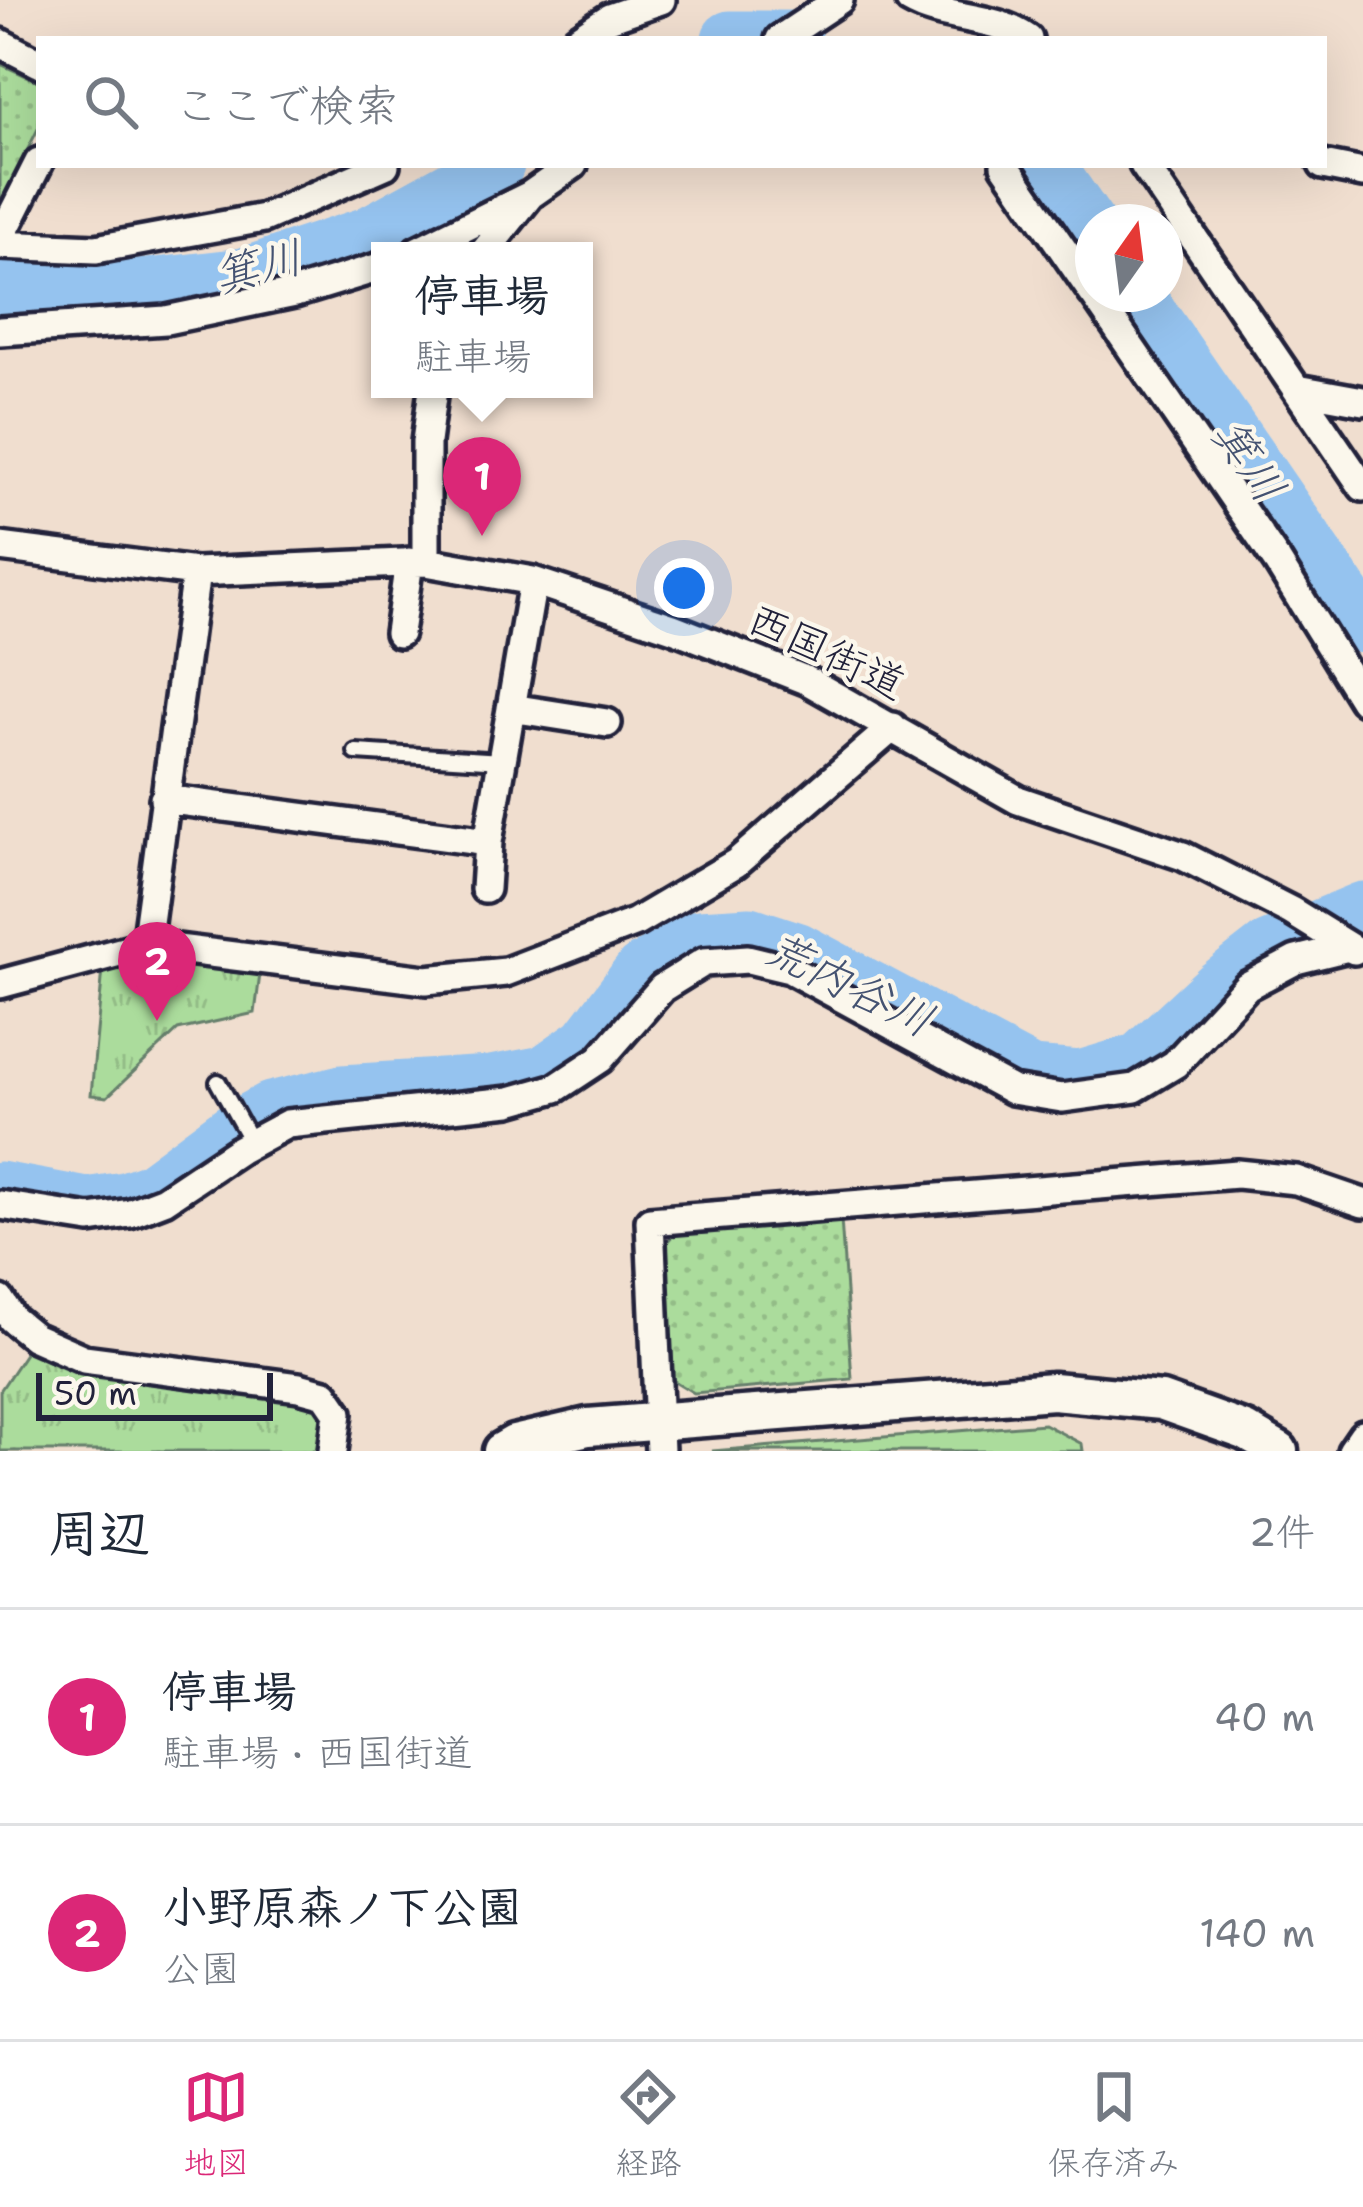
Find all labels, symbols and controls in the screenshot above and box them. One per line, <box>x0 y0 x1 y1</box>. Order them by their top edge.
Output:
search box <box>36 36 1327 168</box>
icon: search <box>78 69 144 135</box>
text: ここで検索 <box>174 75 399 135</box>
north arrow <box>1075 204 1183 312</box>
water label: 箕川 <box>207 226 309 306</box>
popup <box>371 242 593 398</box>
text: 停車場 <box>414 265 550 325</box>
text: 駐車場 <box>414 330 532 382</box>
water label: 箕川 <box>1199 406 1299 514</box>
pin: 1 <box>443 437 521 536</box>
your location <box>654 558 714 618</box>
street label: 西国街道 <box>739 590 915 712</box>
water label: 荒内谷川 <box>756 918 944 1050</box>
pin: 2 <box>118 922 196 1021</box>
scale bar <box>36 1367 273 1420</box>
text: 50 m <box>54 1371 137 1416</box>
text: 周辺 <box>48 1499 150 1567</box>
text: 2件 <box>1249 1506 1315 1558</box>
text: 停車場 <box>162 1661 297 1721</box>
text: 1 <box>78 1691 96 1743</box>
text: 40 m <box>1214 1691 1315 1743</box>
text: 駐車場 · 西国街道 <box>162 1726 473 1778</box>
text: 小野原森ノ下公園 <box>162 1877 522 1937</box>
text: 2 <box>73 1907 101 1959</box>
text: 140 m <box>1199 1907 1315 1959</box>
text: 公園 <box>162 1942 240 1994</box>
tab: 地図 <box>183 2064 249 2185</box>
tab: 経路 <box>615 2064 681 2185</box>
tab: 保存済み <box>1048 2064 1180 2185</box>

